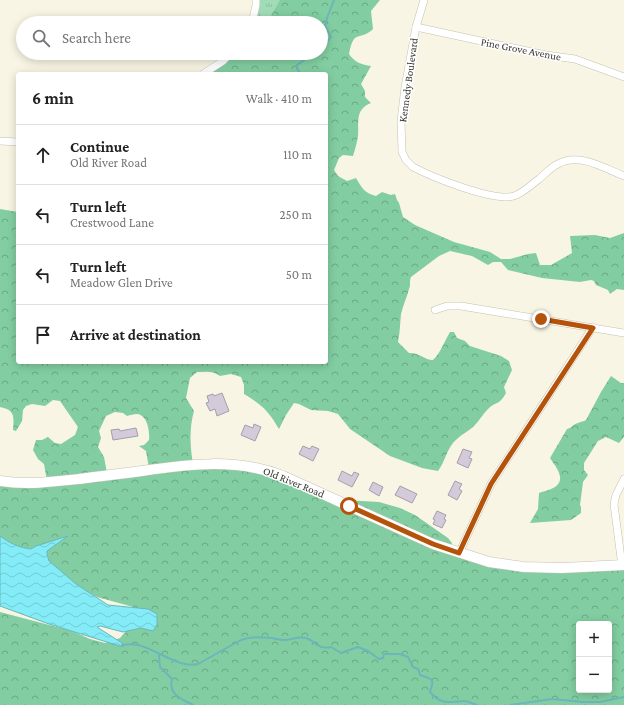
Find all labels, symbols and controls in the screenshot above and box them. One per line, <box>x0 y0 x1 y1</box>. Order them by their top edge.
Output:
search box <box>16 16 328 60</box>
icon: search <box>30 27 52 49</box>
text: Search here <box>62 30 131 46</box>
street label: Pine Grove Avenue <box>480 35 562 63</box>
street label: Kennedy Boulevard <box>396 37 421 123</box>
text: 6 min <box>32 89 74 108</box>
text: Walk · 410 m <box>246 91 312 106</box>
text: Continue <box>70 139 129 155</box>
icon: ahead <box>32 144 54 166</box>
text: 110 m <box>283 147 312 162</box>
text: Old River Road <box>70 155 147 170</box>
text: Turn left <box>70 199 126 215</box>
icon: left <box>32 204 54 226</box>
text: 250 m <box>279 207 312 222</box>
text: Crestwood Lane <box>70 215 154 230</box>
text: Turn left <box>70 259 126 275</box>
icon: left <box>32 264 54 286</box>
text: 50 m <box>286 267 312 282</box>
text: Meadow Glen Drive <box>70 275 173 290</box>
route end <box>532 310 550 328</box>
icon: arrive <box>32 324 54 346</box>
text: Arrive at destination <box>70 327 201 343</box>
street label: Old River Road <box>262 464 327 500</box>
route start <box>340 497 358 515</box>
map controls <box>576 621 612 693</box>
button: + <box>576 621 612 657</box>
button: − <box>576 657 612 693</box>

